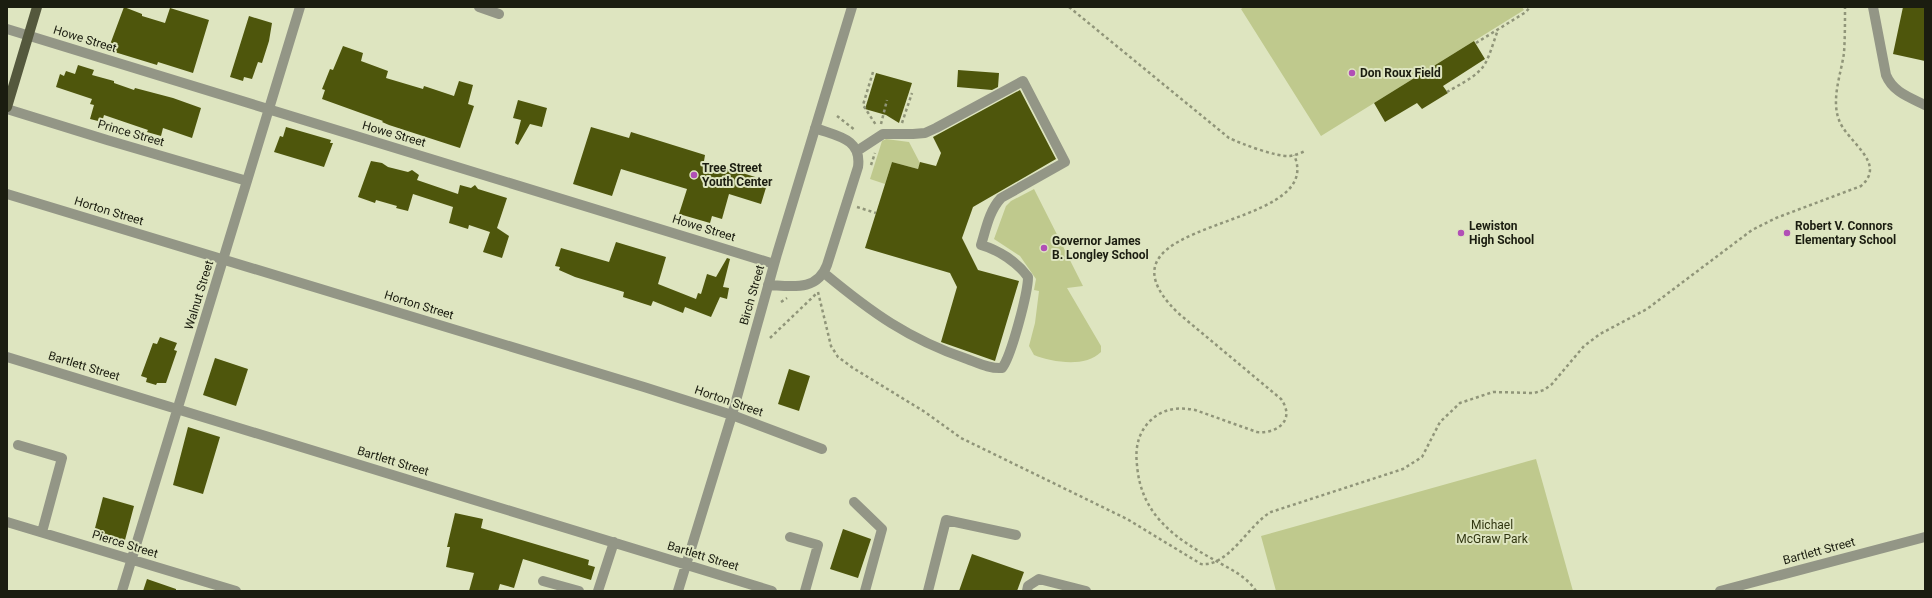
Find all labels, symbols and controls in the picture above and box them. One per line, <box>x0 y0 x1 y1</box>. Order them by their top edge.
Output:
street label: Howe Street <box>52 23 118 55</box>
place label: Don Roux Field <box>1360 66 1441 80</box>
marker: Don Roux Field <box>1347 68 1357 78</box>
street label: Prince Street <box>96 117 166 149</box>
street label: Howe Street <box>361 118 427 150</box>
place label: Tree Street Youth Center <box>702 161 773 189</box>
marker: Tree Street Youth Center <box>689 170 699 180</box>
street label: Horton Street <box>73 194 145 228</box>
street label: Howe Street <box>671 212 737 244</box>
place label: Lewiston High School <box>1469 219 1534 247</box>
place label: Robert V. Connors Elementary School <box>1795 219 1896 247</box>
marker: Lewiston High School <box>1456 228 1466 238</box>
marker: Robert V. Connors Elementary School <box>1782 228 1792 238</box>
place label: Governor James B. Longley School <box>1052 234 1149 262</box>
marker: Governor James B. Longley School <box>1039 243 1049 253</box>
street label: Walnut Street <box>182 259 216 331</box>
street label: Birch Street <box>737 263 767 327</box>
street label: Horton Street <box>383 288 455 322</box>
street label: Bartlett Street <box>47 348 122 384</box>
street label: Horton Street <box>693 383 765 419</box>
street label: Bartlett Street <box>356 443 431 479</box>
park label: Michael McGraw Park <box>1456 518 1529 546</box>
street label: Pierce Street <box>90 527 160 561</box>
street label: Bartlett Street <box>1781 535 1857 567</box>
street label: Bartlett Street <box>666 538 741 574</box>

